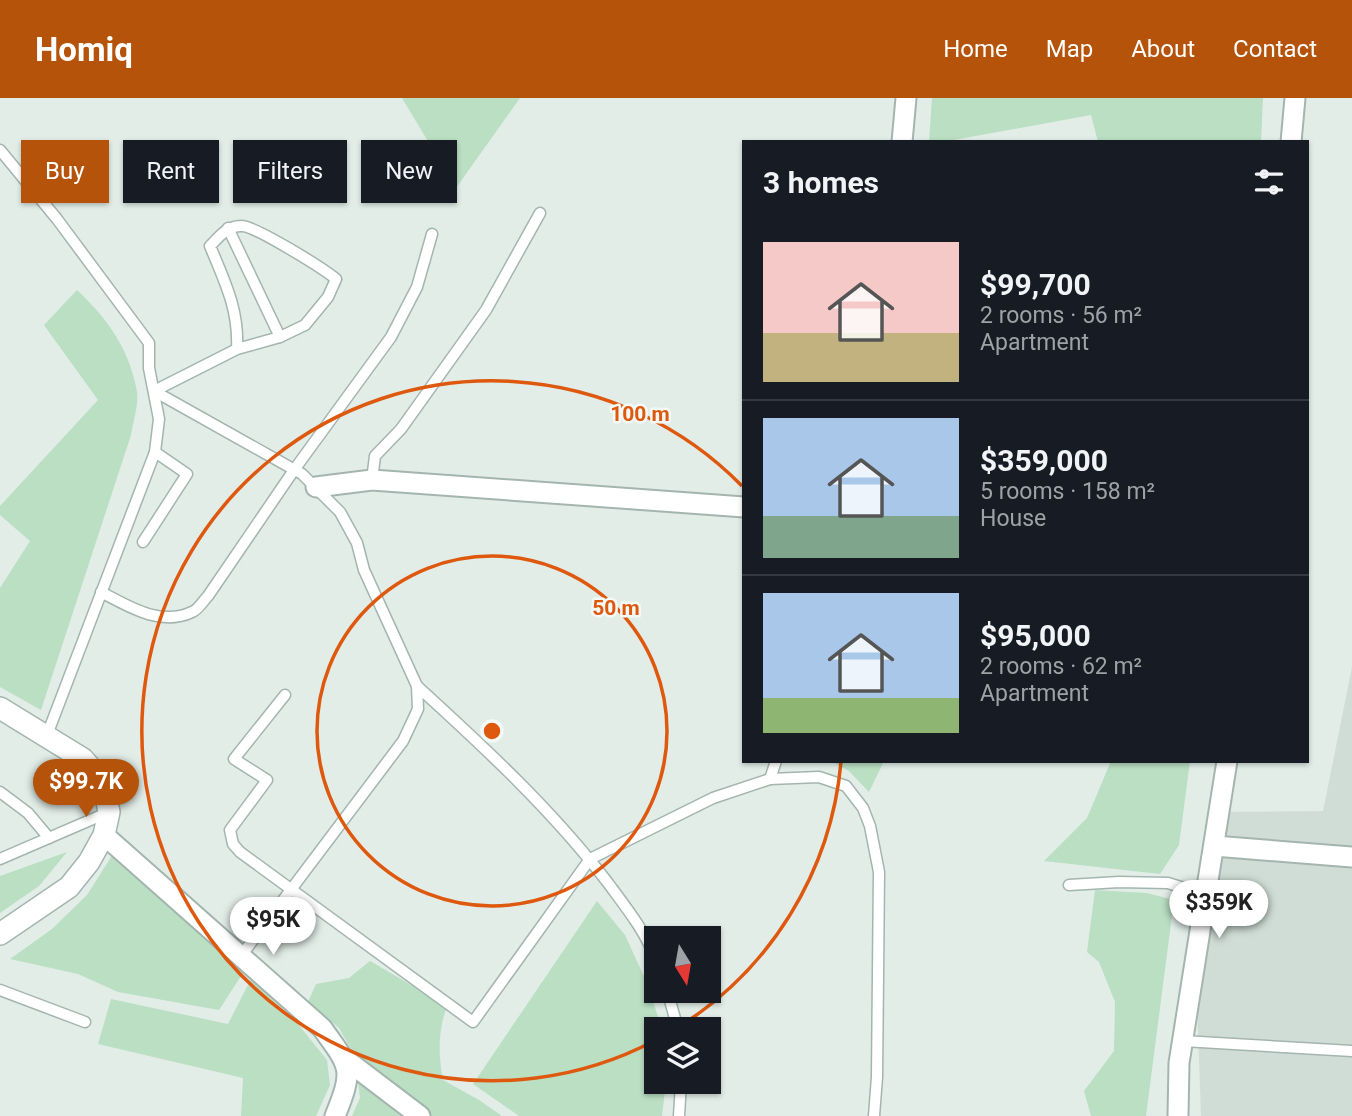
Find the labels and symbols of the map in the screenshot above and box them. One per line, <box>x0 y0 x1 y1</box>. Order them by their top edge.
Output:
text: 100 m <box>610 402 670 426</box>
text: 50 m <box>592 596 640 620</box>
centre of rings <box>480 719 504 743</box>
pin: $99.7K <box>29 760 143 819</box>
pin: $359K <box>1170 880 1268 940</box>
pin: $95K <box>232 898 314 957</box>
north arrow <box>644 926 721 1003</box>

